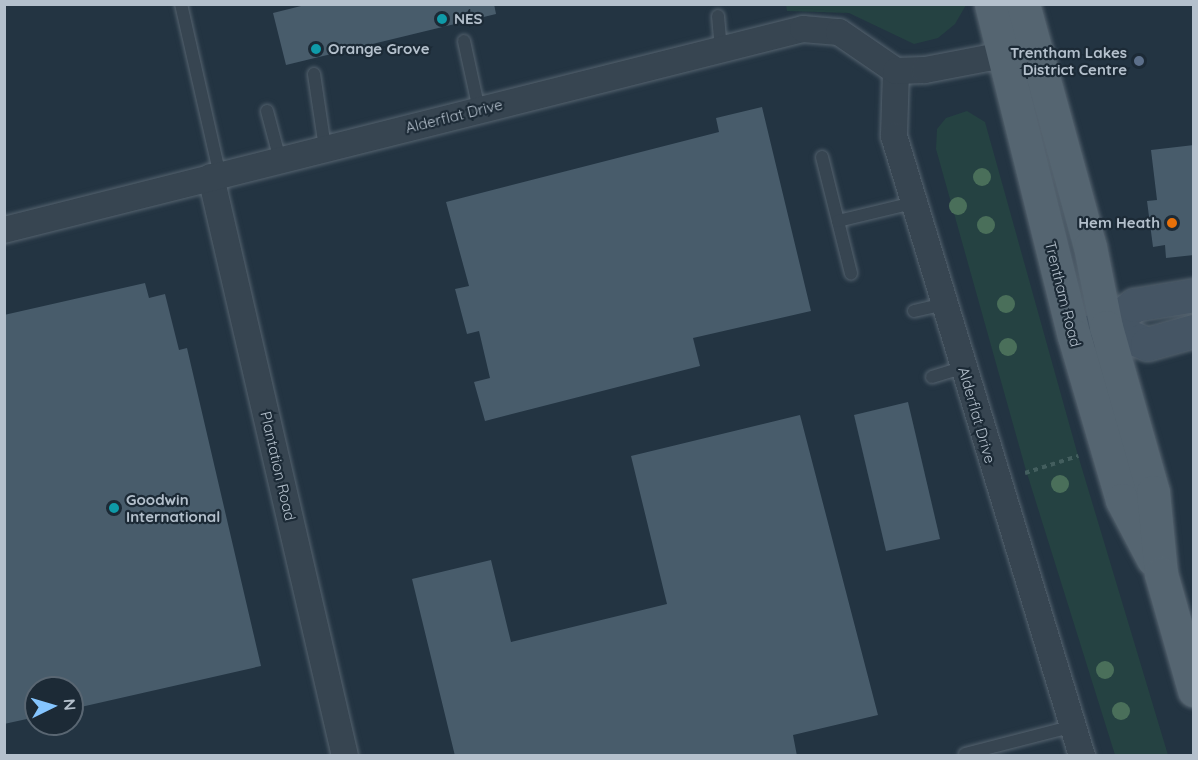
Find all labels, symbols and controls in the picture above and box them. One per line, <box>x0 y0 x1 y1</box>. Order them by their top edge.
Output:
place label: NES <box>454 10 483 28</box>
marker: NES <box>435 12 449 26</box>
place label: Orange Grove <box>328 40 430 58</box>
marker: Orange Grove <box>309 42 323 56</box>
place label: Trentham Lakes District Centre <box>1010 43 1127 78</box>
marker: Trentham Lakes District Centre <box>1132 54 1146 68</box>
street label: Alderflat Drive <box>404 95 504 137</box>
place label: Hem Heath <box>1078 214 1160 232</box>
marker: Hem Heath <box>1165 216 1179 230</box>
street label: Trentham Road <box>1041 239 1085 349</box>
street label: Alderflat Drive <box>955 365 999 465</box>
street label: Plantation Road <box>257 410 299 522</box>
place label: Goodwin International <box>126 490 220 525</box>
marker: Goodwin International <box>107 501 121 515</box>
north arrow <box>24 676 84 736</box>
text: N <box>59 698 80 711</box>

